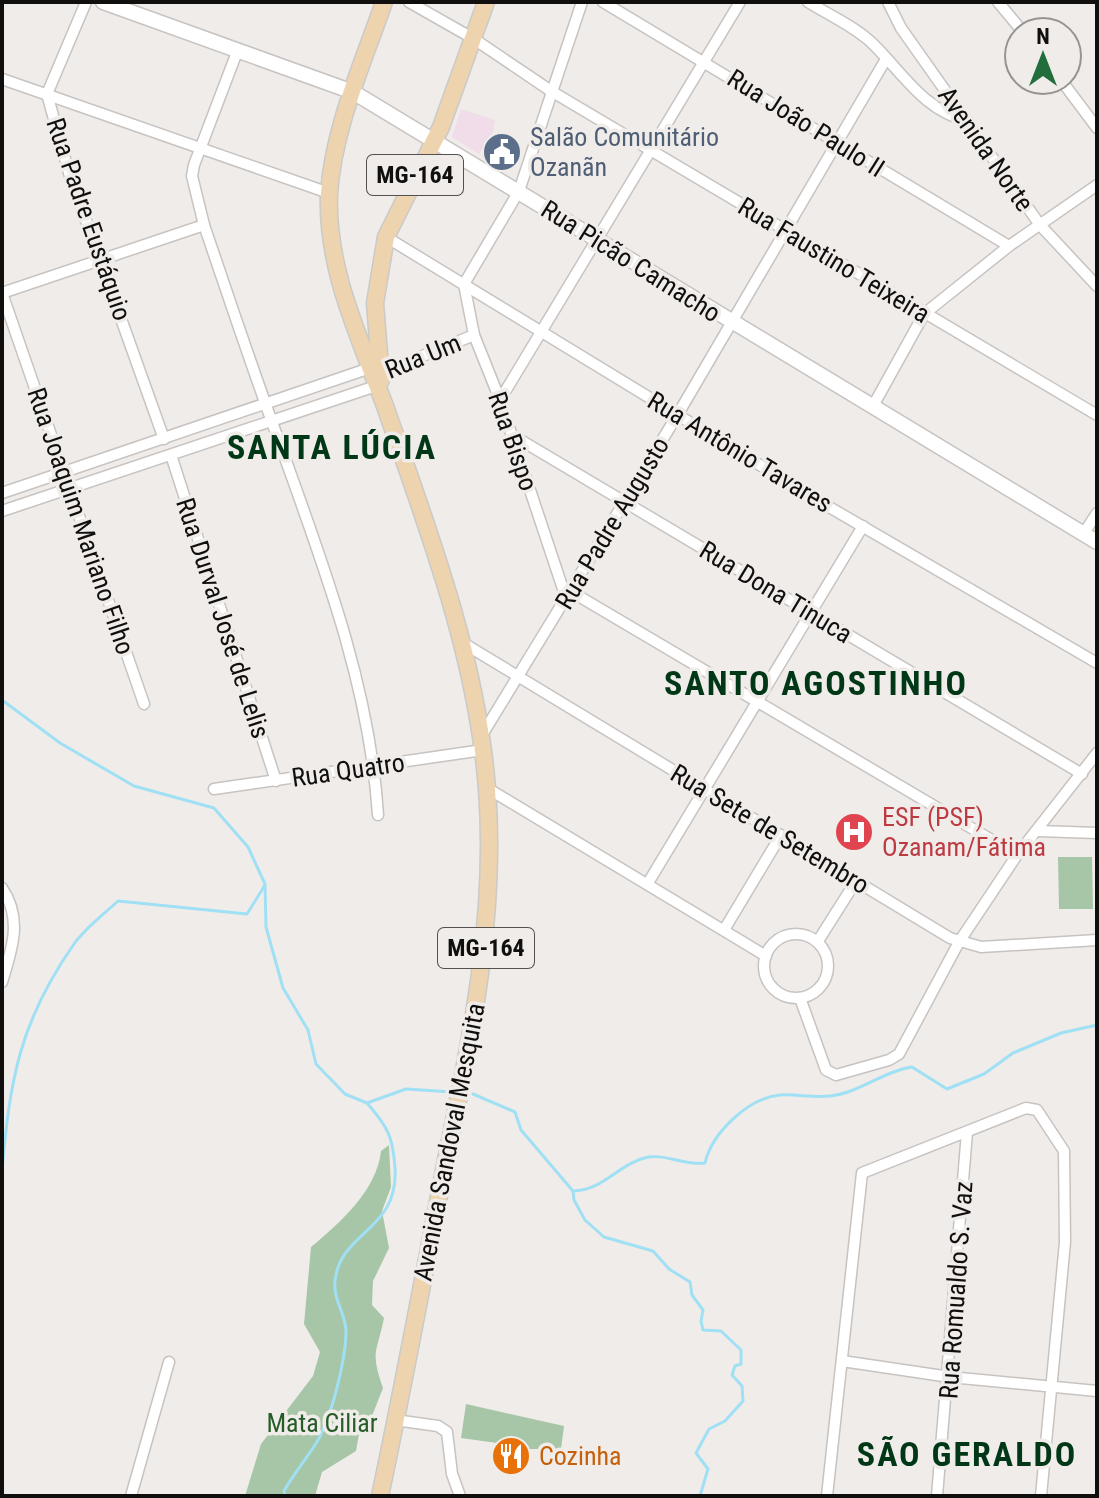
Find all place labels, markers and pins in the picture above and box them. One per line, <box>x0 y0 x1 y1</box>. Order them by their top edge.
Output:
place label: Salão Comunitário Ozanãn <box>530 122 719 182</box>
public building icon: Salão Comunitário Ozanãn <box>481 131 523 173</box>
place label: ESF (PSF) Ozanam/Fátima <box>882 802 1046 862</box>
hospital icon: ESF (PSF) Ozanam/Fátima <box>833 811 875 853</box>
restaurant icon: Cozinha <box>490 1435 532 1477</box>
place label: Cozinha <box>539 1441 622 1471</box>

